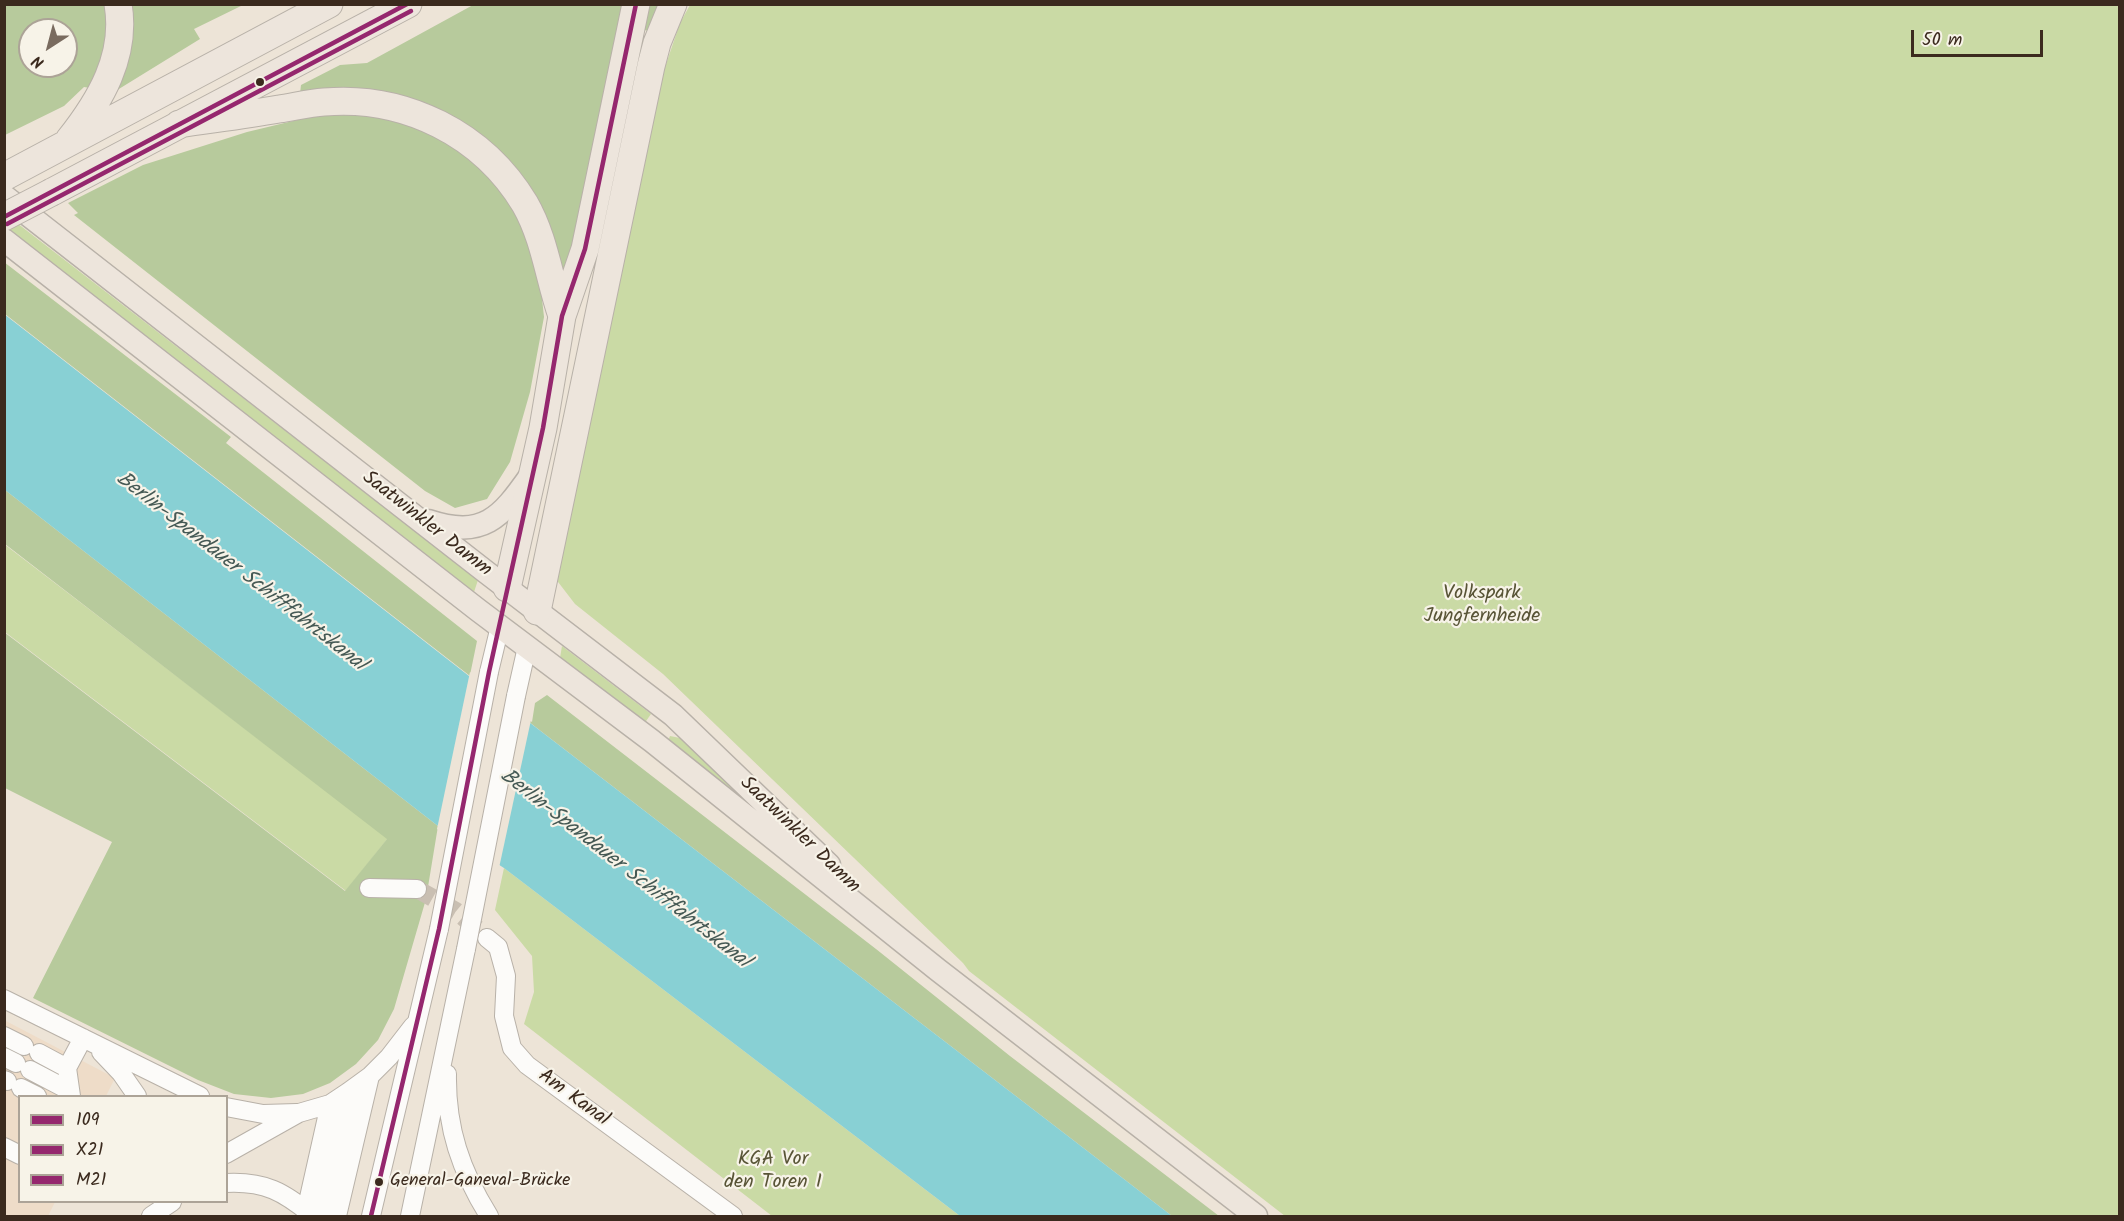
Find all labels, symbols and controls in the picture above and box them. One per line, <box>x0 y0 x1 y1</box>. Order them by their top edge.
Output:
north arrow <box>18 18 78 78</box>
scale bar <box>1914 18 2046 56</box>
text: 50 m <box>1922 26 1962 55</box>
text: N <box>27 48 50 74</box>
unlabelled marker <box>254 76 266 88</box>
street label: Saatwinkler Damm <box>356 467 496 583</box>
water label: Berlin-Spandauer Schifffahrtskanal <box>110 468 370 678</box>
park label: Volkspark Jungfernheide <box>1424 583 1540 630</box>
water label: Berlin-Spandauer Schifffahrtskanal <box>494 765 754 975</box>
street label: Saatwinkler Damm <box>734 772 864 900</box>
street label: Am Kanal <box>533 1065 613 1133</box>
legend <box>18 1095 228 1203</box>
text: 109 <box>76 1106 99 1135</box>
text: X21 <box>76 1136 103 1165</box>
park label: KGA Vor den Toren I <box>724 1149 822 1196</box>
text: M21 <box>76 1166 106 1195</box>
place label: General-Ganeval-Brücke <box>390 1171 570 1193</box>
marker: General-Ganeval-Brücke <box>373 1176 385 1188</box>

